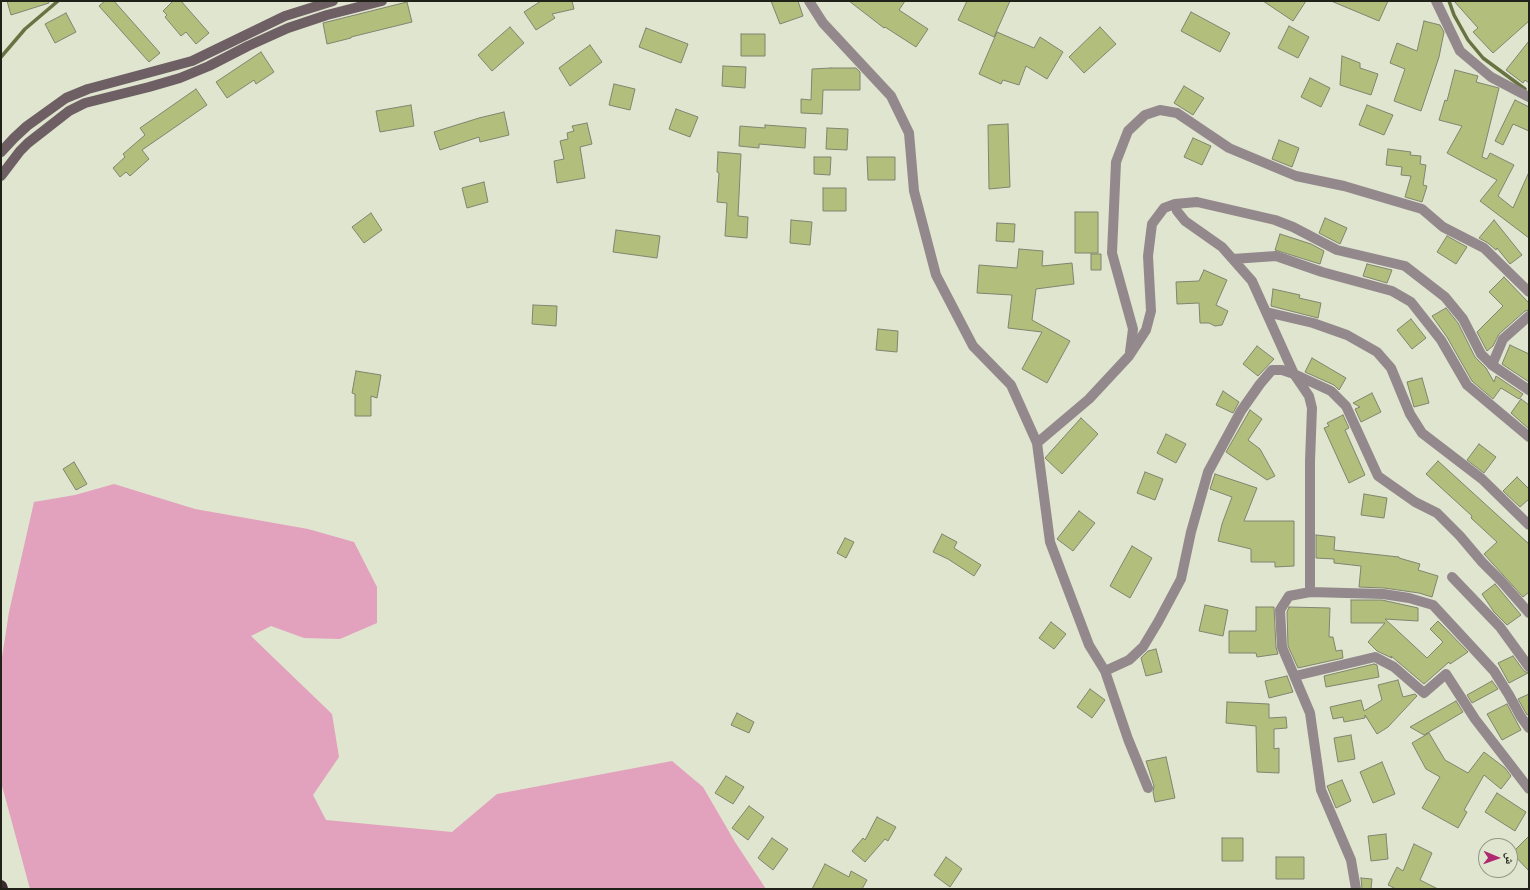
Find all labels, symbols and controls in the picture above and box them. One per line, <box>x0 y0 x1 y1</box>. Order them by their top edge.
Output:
north arrow <box>1478 838 1518 878</box>
text: ش <box>1503 852 1516 864</box>

